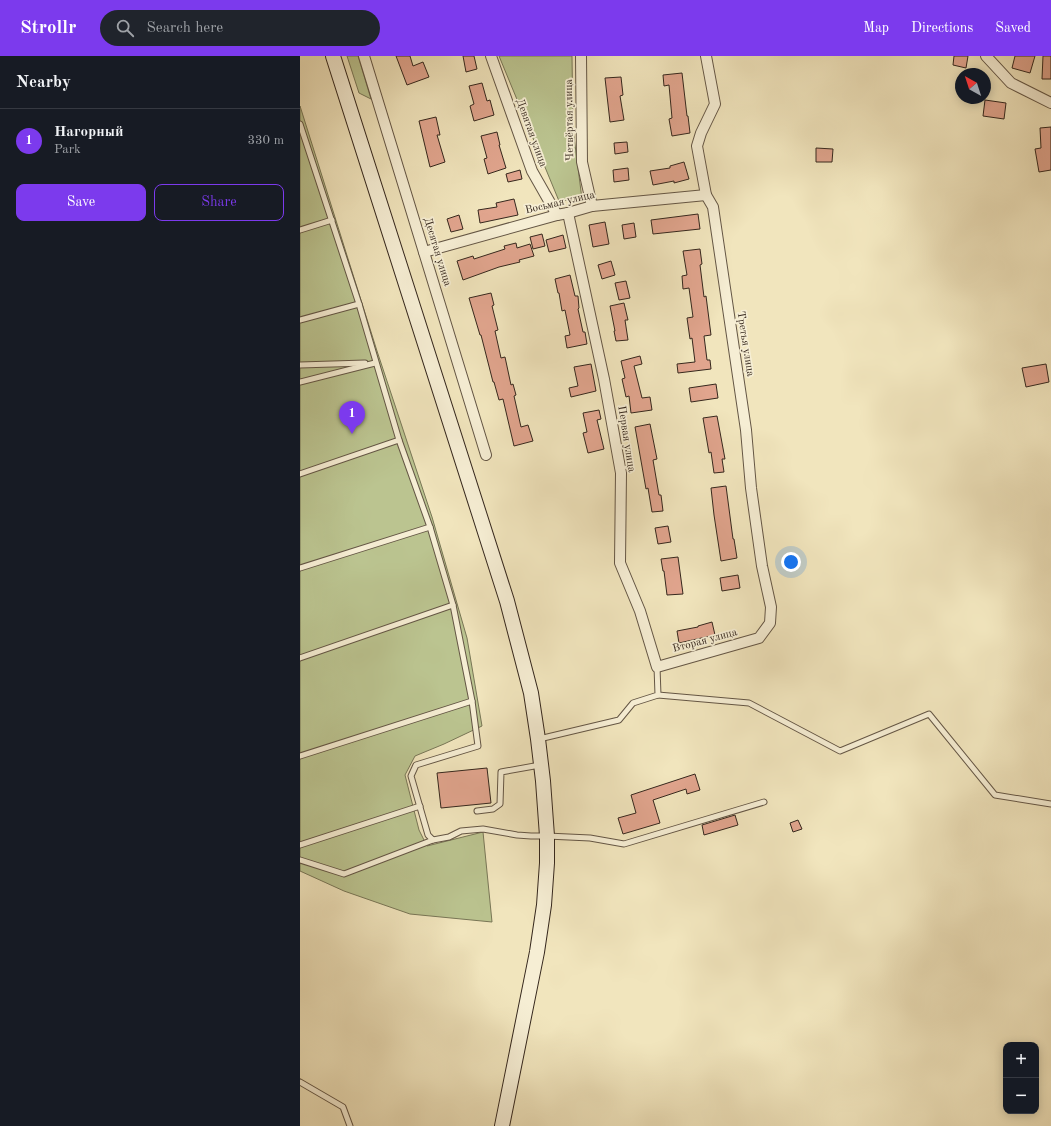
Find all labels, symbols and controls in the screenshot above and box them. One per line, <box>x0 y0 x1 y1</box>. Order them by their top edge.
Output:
search box <box>100 10 380 46</box>
icon: search <box>114 17 136 39</box>
text: Strollr <box>20 19 76 38</box>
text: Search here <box>146 21 223 36</box>
text: Map <box>863 21 889 35</box>
text: Directions <box>911 21 973 35</box>
text: Saved <box>995 21 1031 35</box>
north arrow <box>955 68 991 104</box>
text: Nearby <box>16 74 71 91</box>
street label: Четвёртая улица <box>564 78 576 161</box>
street label: Девятая улица <box>514 97 549 169</box>
text: Нагорный <box>54 125 123 140</box>
text: 1 <box>25 134 33 147</box>
text: 330 m <box>247 134 284 147</box>
text: Park <box>54 143 81 156</box>
button: Save <box>16 184 146 221</box>
button: Share <box>154 184 284 221</box>
street label: Восьмая улица <box>524 190 596 216</box>
street label: Десятая улица <box>421 216 453 288</box>
street label: Третья улица <box>734 311 756 378</box>
pin: 1 <box>339 401 365 434</box>
street label: Первая улица <box>615 405 637 474</box>
your location <box>781 552 801 572</box>
street label: Вторая улица <box>672 627 739 655</box>
map controls <box>1003 1042 1039 1114</box>
button: + <box>1003 1042 1039 1078</box>
button: − <box>1003 1078 1039 1114</box>

